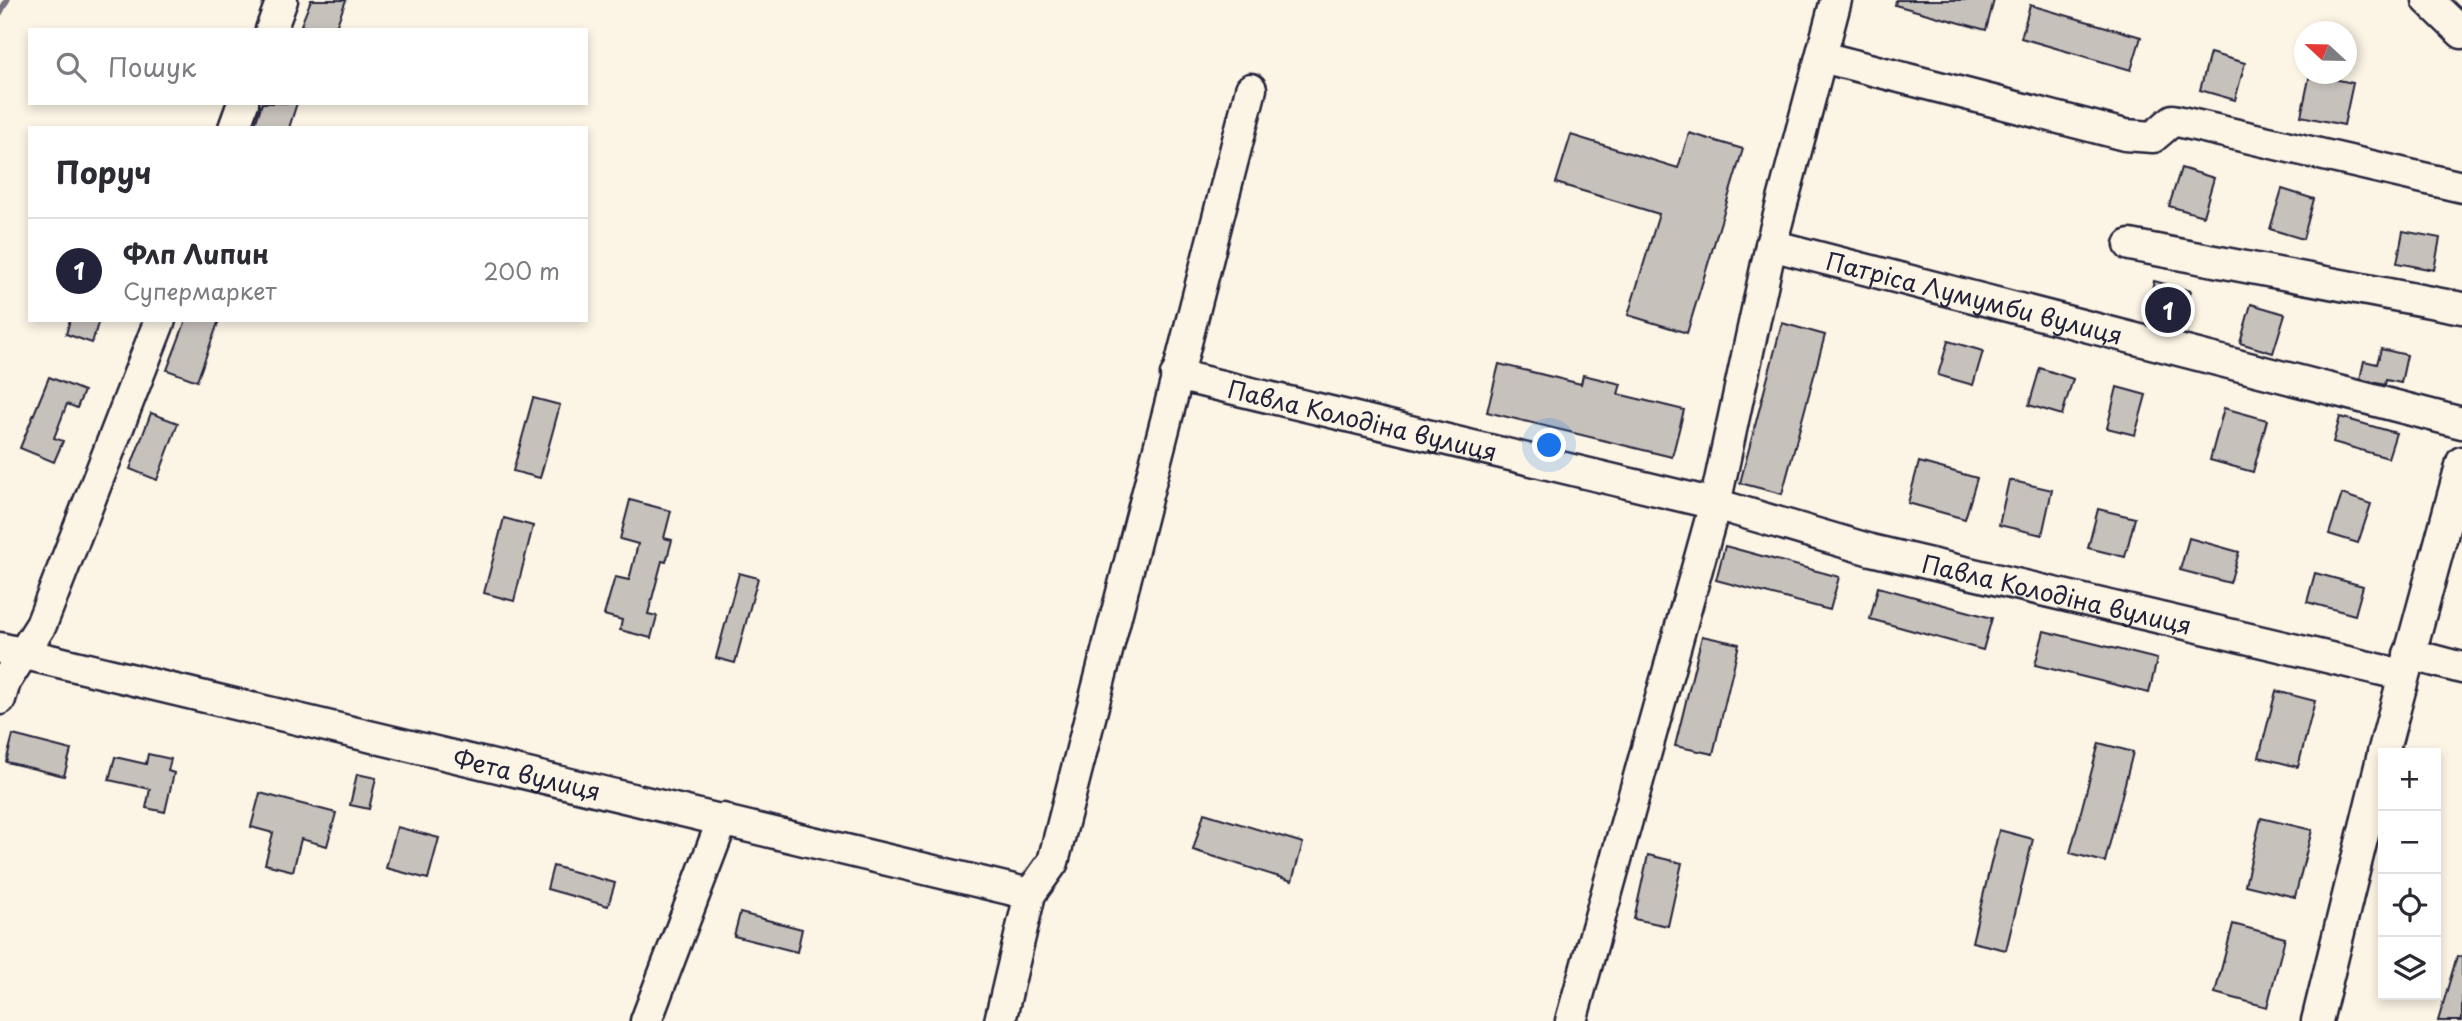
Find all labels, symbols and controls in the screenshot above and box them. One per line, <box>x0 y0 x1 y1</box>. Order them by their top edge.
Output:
north arrow <box>2294 21 2357 84</box>
search box <box>28 28 588 105</box>
text: Пошук <box>108 47 196 86</box>
icon: search <box>52 48 90 86</box>
text: Поруч <box>56 149 151 194</box>
text: Флп Липин <box>123 234 269 273</box>
street label: Патріса Лумумби вулиця <box>1822 242 2127 353</box>
text: 1 <box>74 253 85 288</box>
text: 200 m <box>483 253 560 288</box>
text: Супермаркет <box>123 273 277 308</box>
pin: 1 <box>2145 284 2191 336</box>
street label: Павла Колодіна вулиця <box>1224 370 1501 469</box>
your location <box>1532 428 1566 462</box>
street label: Павла Колодіна вулиця <box>1919 545 2195 643</box>
street label: Фета вулиця <box>450 739 604 809</box>
map controls <box>2378 748 2441 1000</box>
button: + <box>2378 748 2441 811</box>
button: − <box>2378 811 2441 874</box>
button: locate <box>2378 874 2441 937</box>
button: layers <box>2378 937 2441 1000</box>

